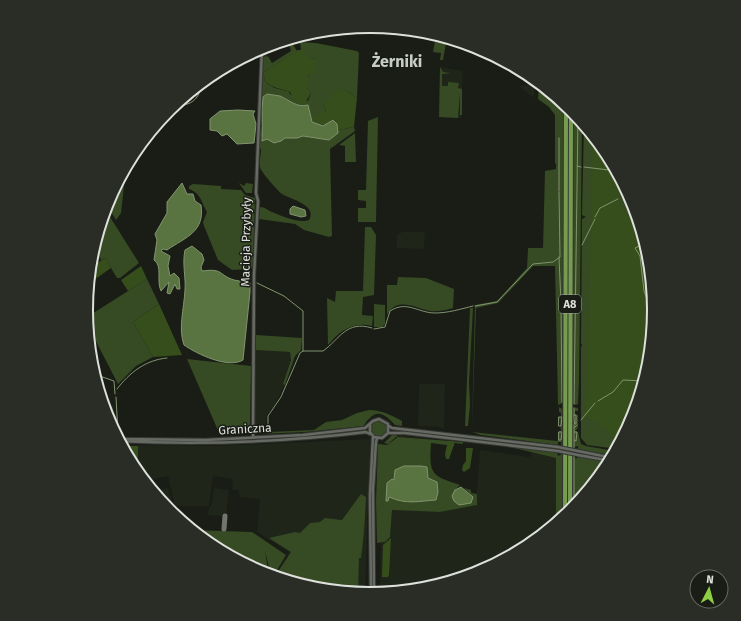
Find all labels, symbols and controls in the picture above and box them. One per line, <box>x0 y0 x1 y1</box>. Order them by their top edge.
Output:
district label: Żerniki <box>372 52 422 71</box>
street label: Macieja Przybyły <box>238 197 254 287</box>
road number: A8 <box>559 295 581 313</box>
street label: Graniczna <box>218 421 272 437</box>
north arrow <box>689 569 729 609</box>
text: N <box>706 573 714 586</box>

